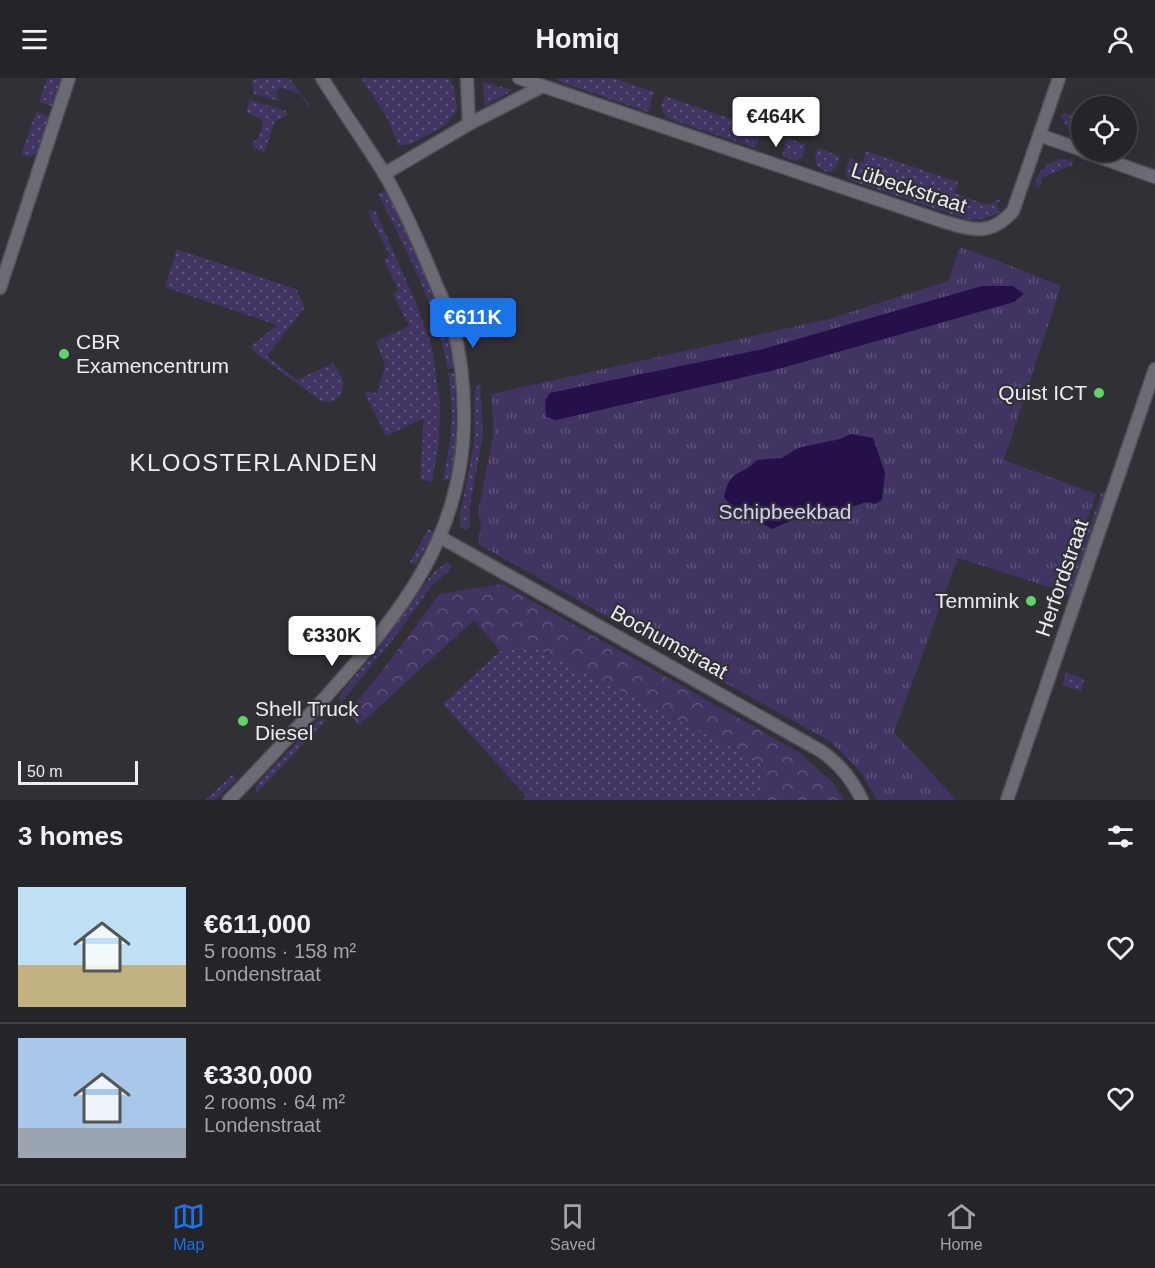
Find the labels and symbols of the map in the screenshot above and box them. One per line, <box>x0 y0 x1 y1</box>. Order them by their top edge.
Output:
pin: €464K <box>734 97 818 148</box>
street label: Lübeckstraat <box>848 158 970 217</box>
pin: €611K <box>431 298 515 349</box>
place label: CBR Examencentrum <box>76 330 229 377</box>
marker: CBR Examencentrum <box>57 347 71 361</box>
place label: Quist ICT <box>998 381 1087 404</box>
marker: Quist ICT <box>1092 386 1106 400</box>
district label: KLOOSTERLANDEN <box>129 449 379 476</box>
park label: Schipbeekbad <box>718 500 852 523</box>
street label: Herfordstraat <box>1031 516 1092 640</box>
place label: Temmink <box>935 589 1019 612</box>
marker: Temmink <box>1024 594 1038 608</box>
street label: Bochumstraat <box>607 600 732 683</box>
pin: €330K <box>290 616 374 667</box>
place label: Shell Truck Diesel <box>255 697 359 744</box>
marker: Shell Truck Diesel <box>236 714 250 728</box>
scale bar <box>18 758 138 786</box>

